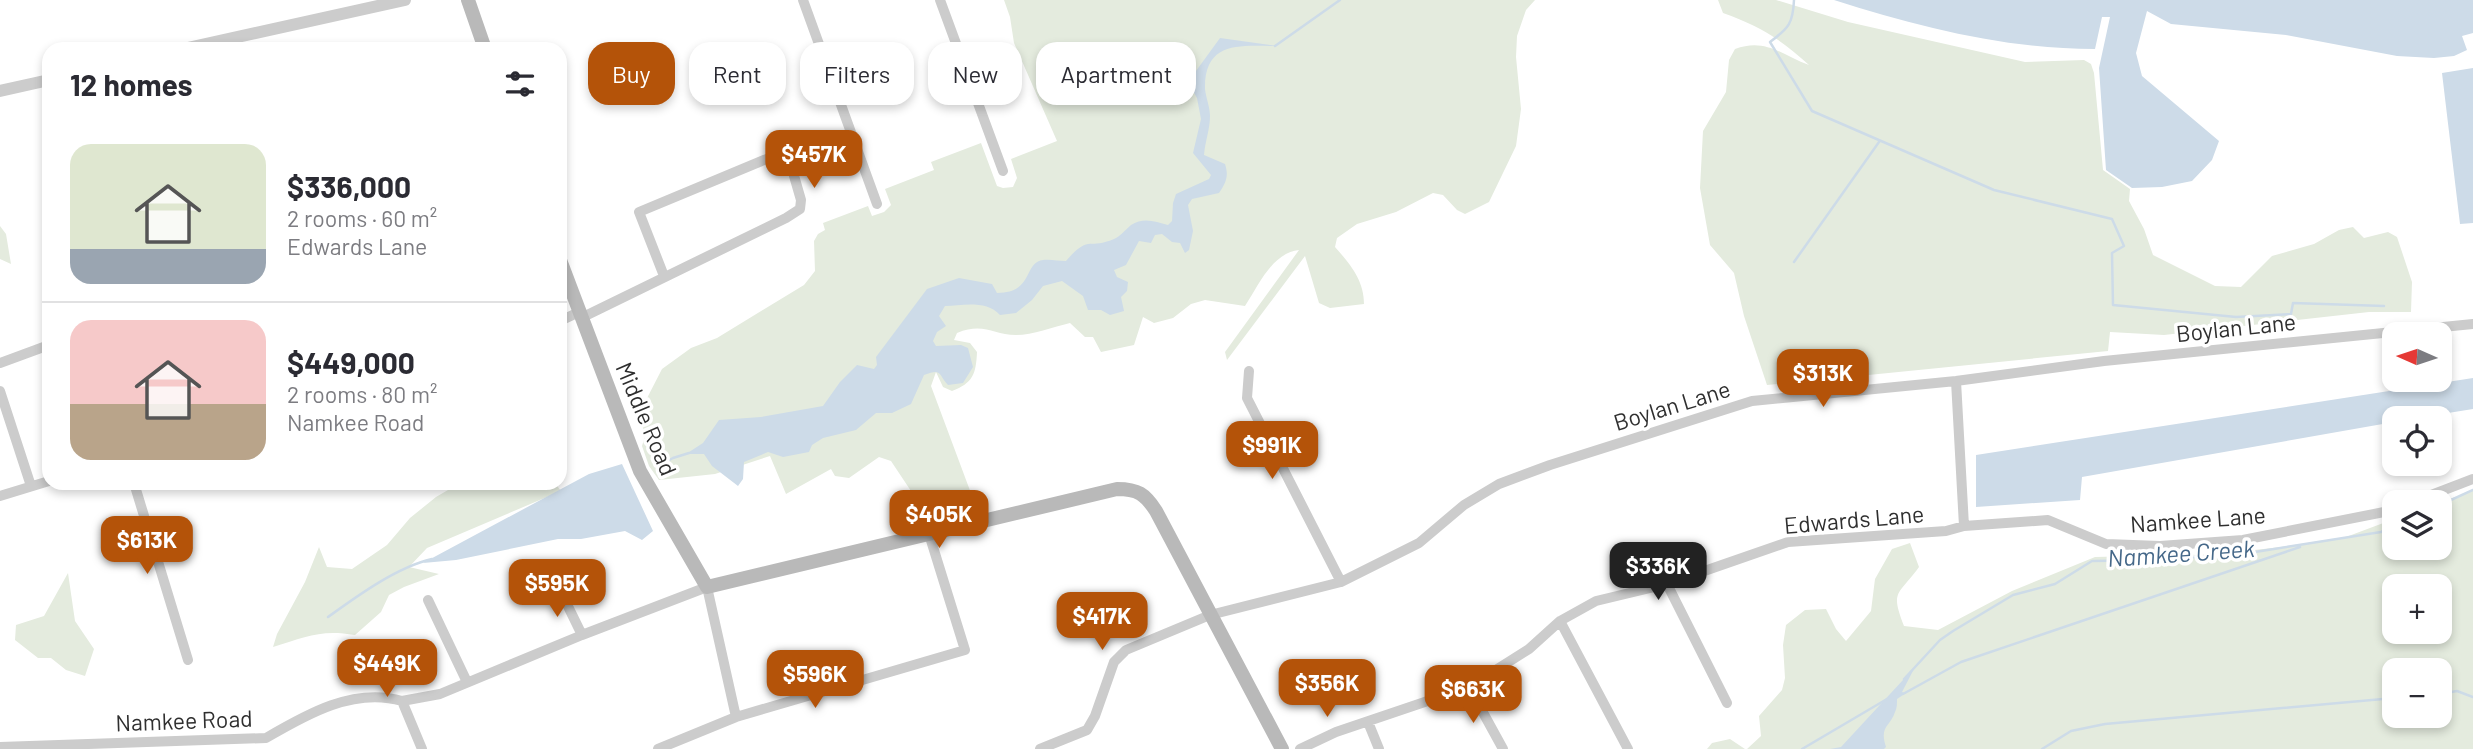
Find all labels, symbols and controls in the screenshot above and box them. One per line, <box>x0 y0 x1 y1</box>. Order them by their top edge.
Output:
chip: Buy <box>588 42 675 105</box>
chip: Rent <box>689 42 786 105</box>
chip: Filters <box>800 42 914 105</box>
chip: New <box>928 42 1022 105</box>
chip: Apartment <box>1036 42 1196 105</box>
icon: filters <box>501 65 539 103</box>
text: 12 homes <box>70 66 193 102</box>
pin: $457K <box>765 130 863 190</box>
text: $457K <box>781 139 847 167</box>
text: $336,000 <box>287 168 411 204</box>
icon: home <box>126 172 210 256</box>
text: 2 rooms · 60 m² <box>287 204 437 232</box>
text: Edwards Lane <box>287 232 427 260</box>
street label: Boylan Lane <box>2175 307 2297 347</box>
north arrow <box>2382 322 2452 392</box>
map controls <box>2382 322 2452 728</box>
text: $449,000 <box>287 344 415 380</box>
icon: home <box>126 348 210 432</box>
pin: $313K <box>1774 350 1872 409</box>
street label: Middle Road <box>611 358 683 480</box>
text: $313K <box>1793 358 1853 386</box>
street label: Boylan Lane <box>1610 374 1733 436</box>
text: 2 rooms · 80 m² <box>287 380 437 408</box>
button: locate <box>2382 406 2452 476</box>
text: Namkee Road <box>287 408 424 436</box>
pin: $991K <box>1223 421 1321 481</box>
text: $991K <box>1242 430 1302 458</box>
pin: $405K <box>890 490 988 550</box>
button: layers <box>2382 490 2452 560</box>
text: $405K <box>906 499 972 527</box>
street label: Edwards Lane <box>1783 499 1925 539</box>
street label: Namkee Lane <box>2129 500 2267 538</box>
pin: $613K <box>98 516 196 576</box>
text: $613K <box>117 525 177 553</box>
water label: Namkee Creek <box>2106 533 2256 572</box>
pin: $336K <box>1609 542 1707 602</box>
text: $336K <box>1626 551 1690 579</box>
pin: $595K <box>508 560 606 619</box>
text: $595K <box>525 568 589 596</box>
button: + <box>2382 574 2452 644</box>
pin: $417K <box>1053 592 1151 652</box>
text: $417K <box>1073 601 1131 629</box>
pin: $449K <box>338 640 436 699</box>
text: $449K <box>353 648 421 676</box>
pin: $596K <box>766 650 864 710</box>
button: − <box>2382 658 2452 728</box>
text: $596K <box>783 659 847 687</box>
pin: $356K <box>1278 660 1376 719</box>
pin: $663K <box>1424 666 1522 725</box>
text: $356K <box>1295 668 1359 696</box>
text: $663K <box>1441 674 1505 702</box>
street label: Namkee Road <box>115 704 253 736</box>

